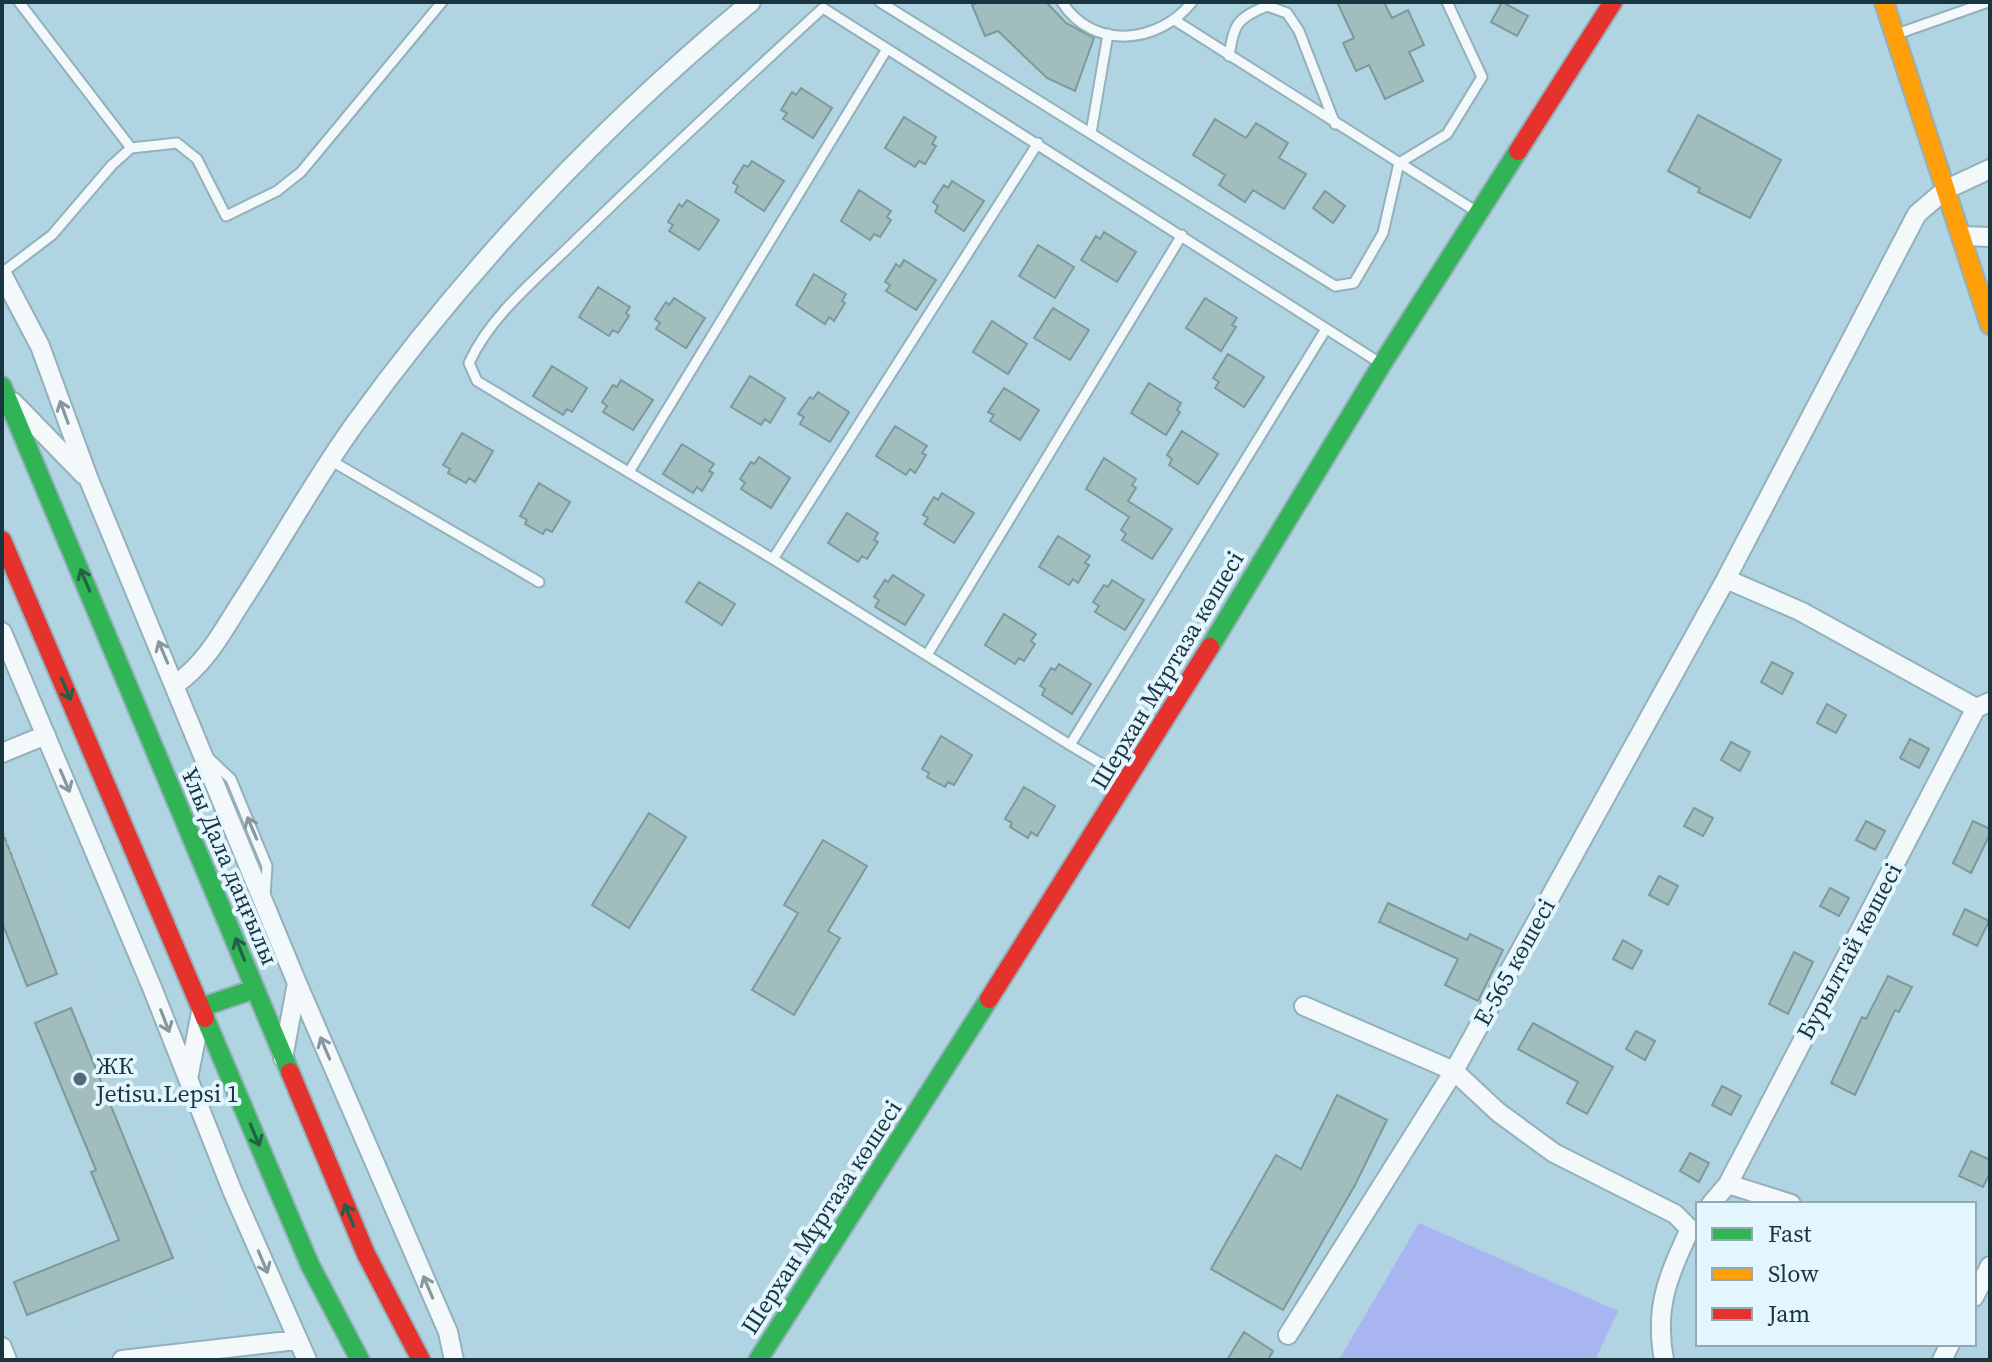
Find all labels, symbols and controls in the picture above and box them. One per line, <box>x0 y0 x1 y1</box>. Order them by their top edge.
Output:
one-way arrow <box>56 399 71 424</box>
street label: Шерхан Мұртаза көшесі <box>1083 545 1251 795</box>
one-way arrow <box>76 568 91 593</box>
one-way arrow <box>154 640 169 665</box>
one-way arrow <box>59 677 74 701</box>
street label: Ұлы Дала даңғылы <box>173 762 287 970</box>
one-way arrow <box>59 768 74 793</box>
one-way arrow <box>243 817 258 841</box>
street label: Бурылтай көшесі <box>1789 857 1909 1045</box>
street label: Е-565 көшесі <box>1465 892 1563 1032</box>
one-way arrow <box>232 937 246 962</box>
one-way arrow <box>159 1008 173 1033</box>
one-way arrow <box>317 1036 332 1061</box>
place label: ЖК Jetisu.Lepsi 1 <box>95 1049 239 1110</box>
marker: ЖК Jetisu.Lepsi 1 <box>71 1070 89 1088</box>
street label: Шерхан Мұртаза көшесі <box>733 1094 909 1340</box>
one-way arrow <box>249 1122 263 1147</box>
legend <box>1696 1202 1976 1346</box>
one-way arrow <box>341 1203 356 1228</box>
text: Fast <box>1768 1217 1812 1250</box>
one-way arrow <box>256 1249 271 1274</box>
text: Slow <box>1768 1257 1819 1290</box>
one-way arrow <box>420 1275 435 1300</box>
text: Jam <box>1767 1297 1810 1330</box>

